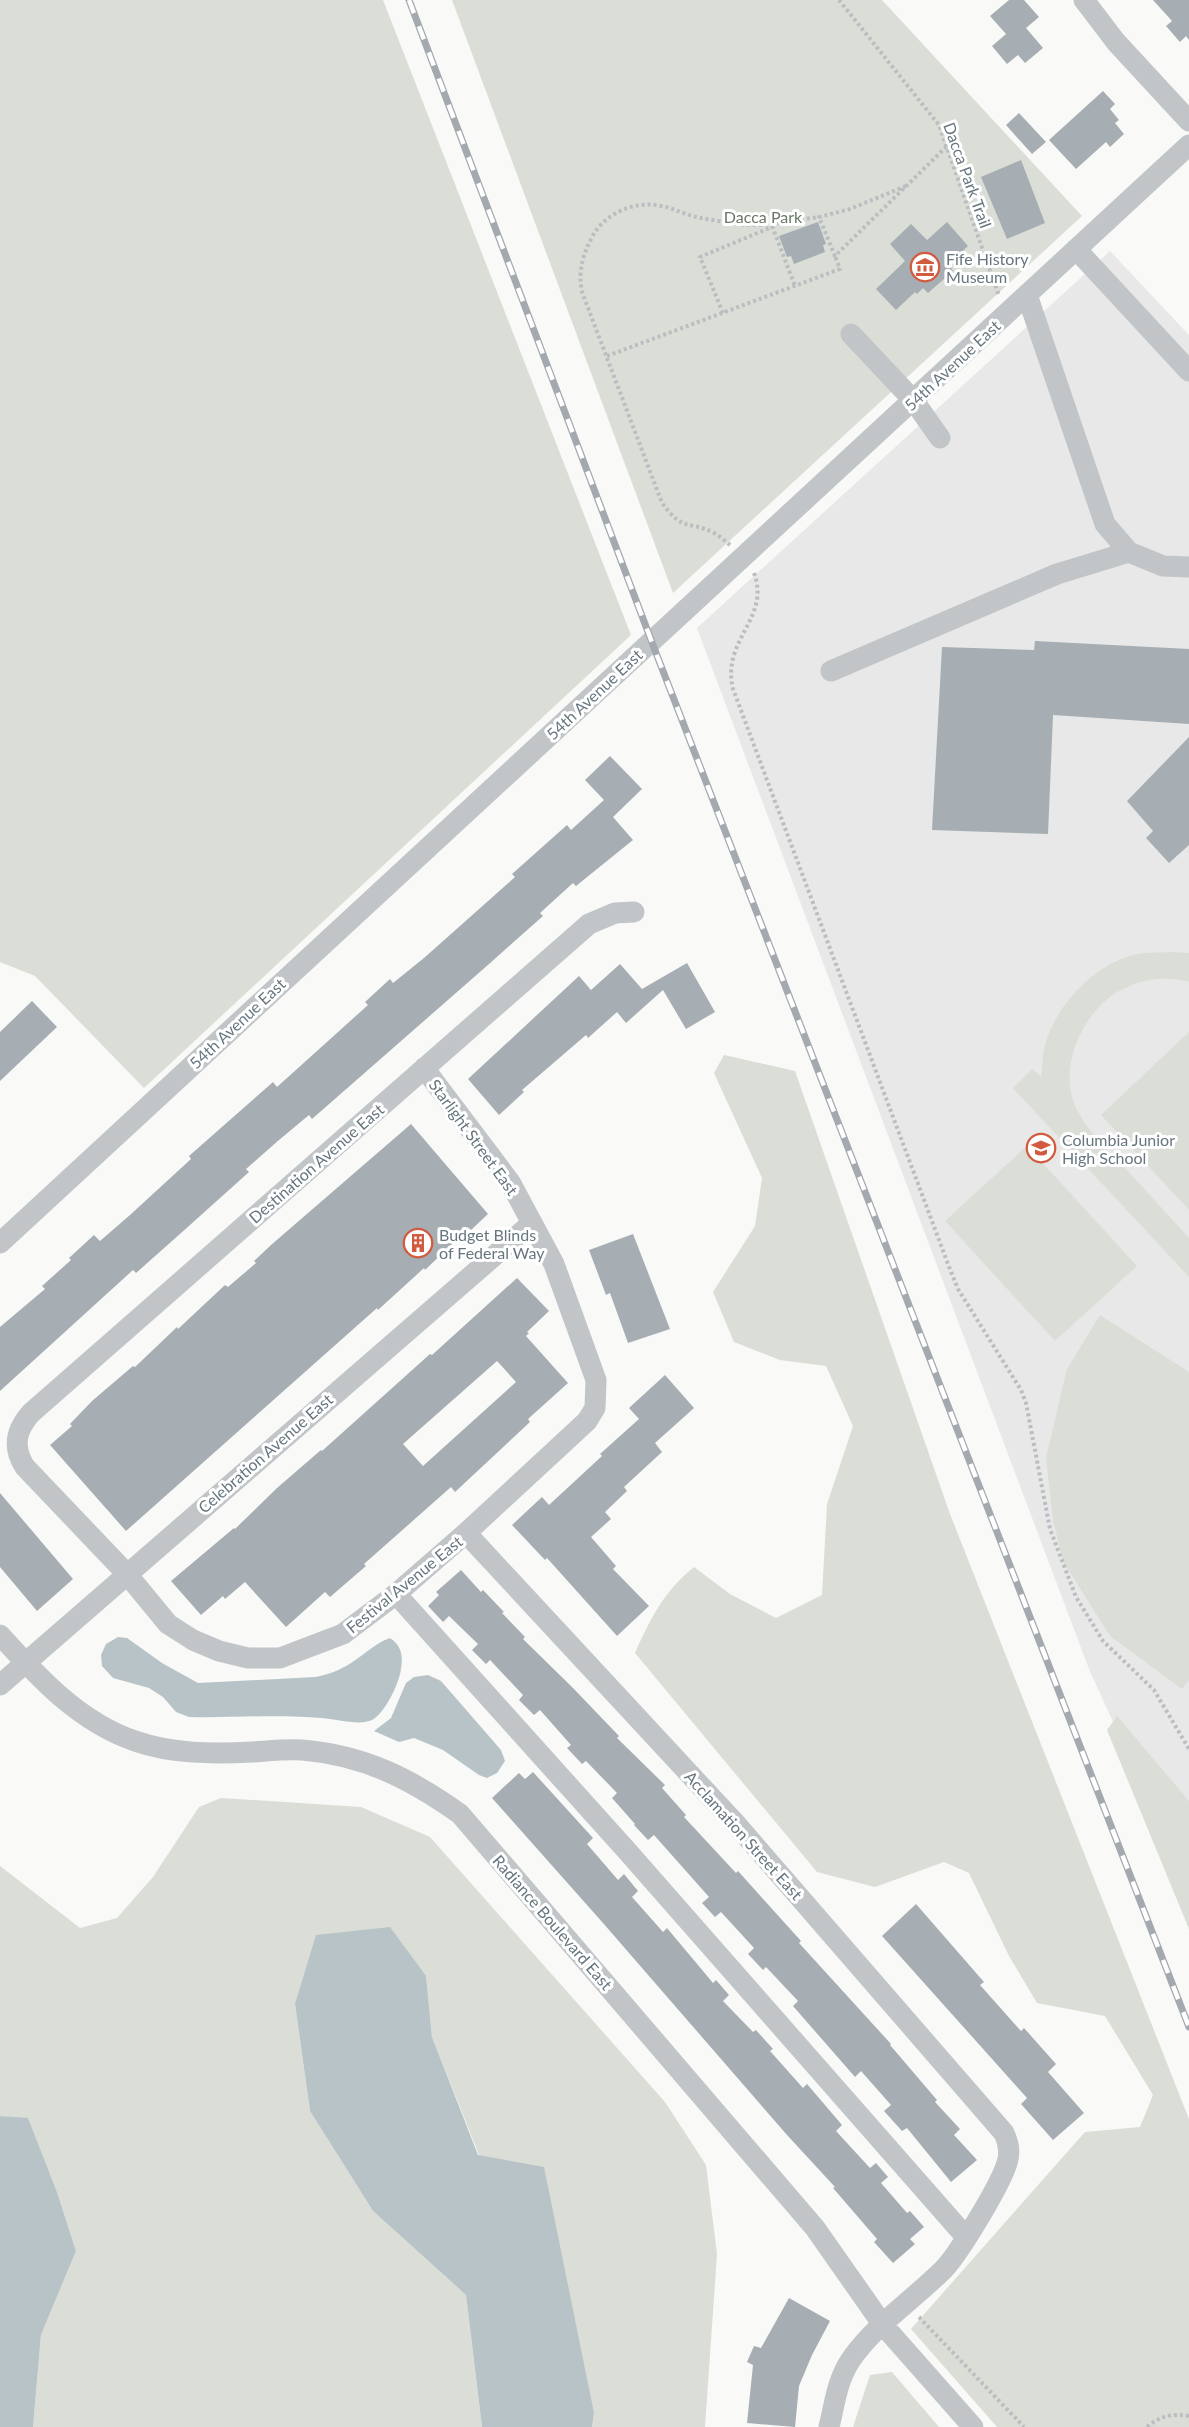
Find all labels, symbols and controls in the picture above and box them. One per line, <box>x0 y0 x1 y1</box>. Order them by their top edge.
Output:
street label: Dacca Park Trail <box>940 120 996 230</box>
park label: Dacca Park <box>724 207 803 226</box>
place label: Fife History Museum <box>946 249 1029 286</box>
museum icon: Fife History Museum <box>909 251 941 283</box>
street label: 54th Avenue East <box>900 316 1004 414</box>
street label: 54th Avenue East <box>542 645 646 743</box>
street label: 54th Avenue East <box>185 974 289 1072</box>
street label: Starlight Street East <box>426 1075 523 1199</box>
street label: Destination Avenue East <box>245 1099 387 1227</box>
place label: Columbia Junior High School <box>1062 1130 1175 1167</box>
school or university icon: Columbia Junior High School <box>1025 1132 1057 1164</box>
place label: Budget Blinds of Federal Way <box>439 1225 545 1262</box>
building icon: Budget Blinds of Federal Way <box>402 1227 434 1259</box>
street label: Celebration Avenue East <box>194 1389 336 1517</box>
street label: Festival Avenue East <box>342 1531 466 1637</box>
street label: Acclamation Street East <box>681 1767 807 1903</box>
street label: Radiance Boulevard East <box>489 1851 617 1993</box>

